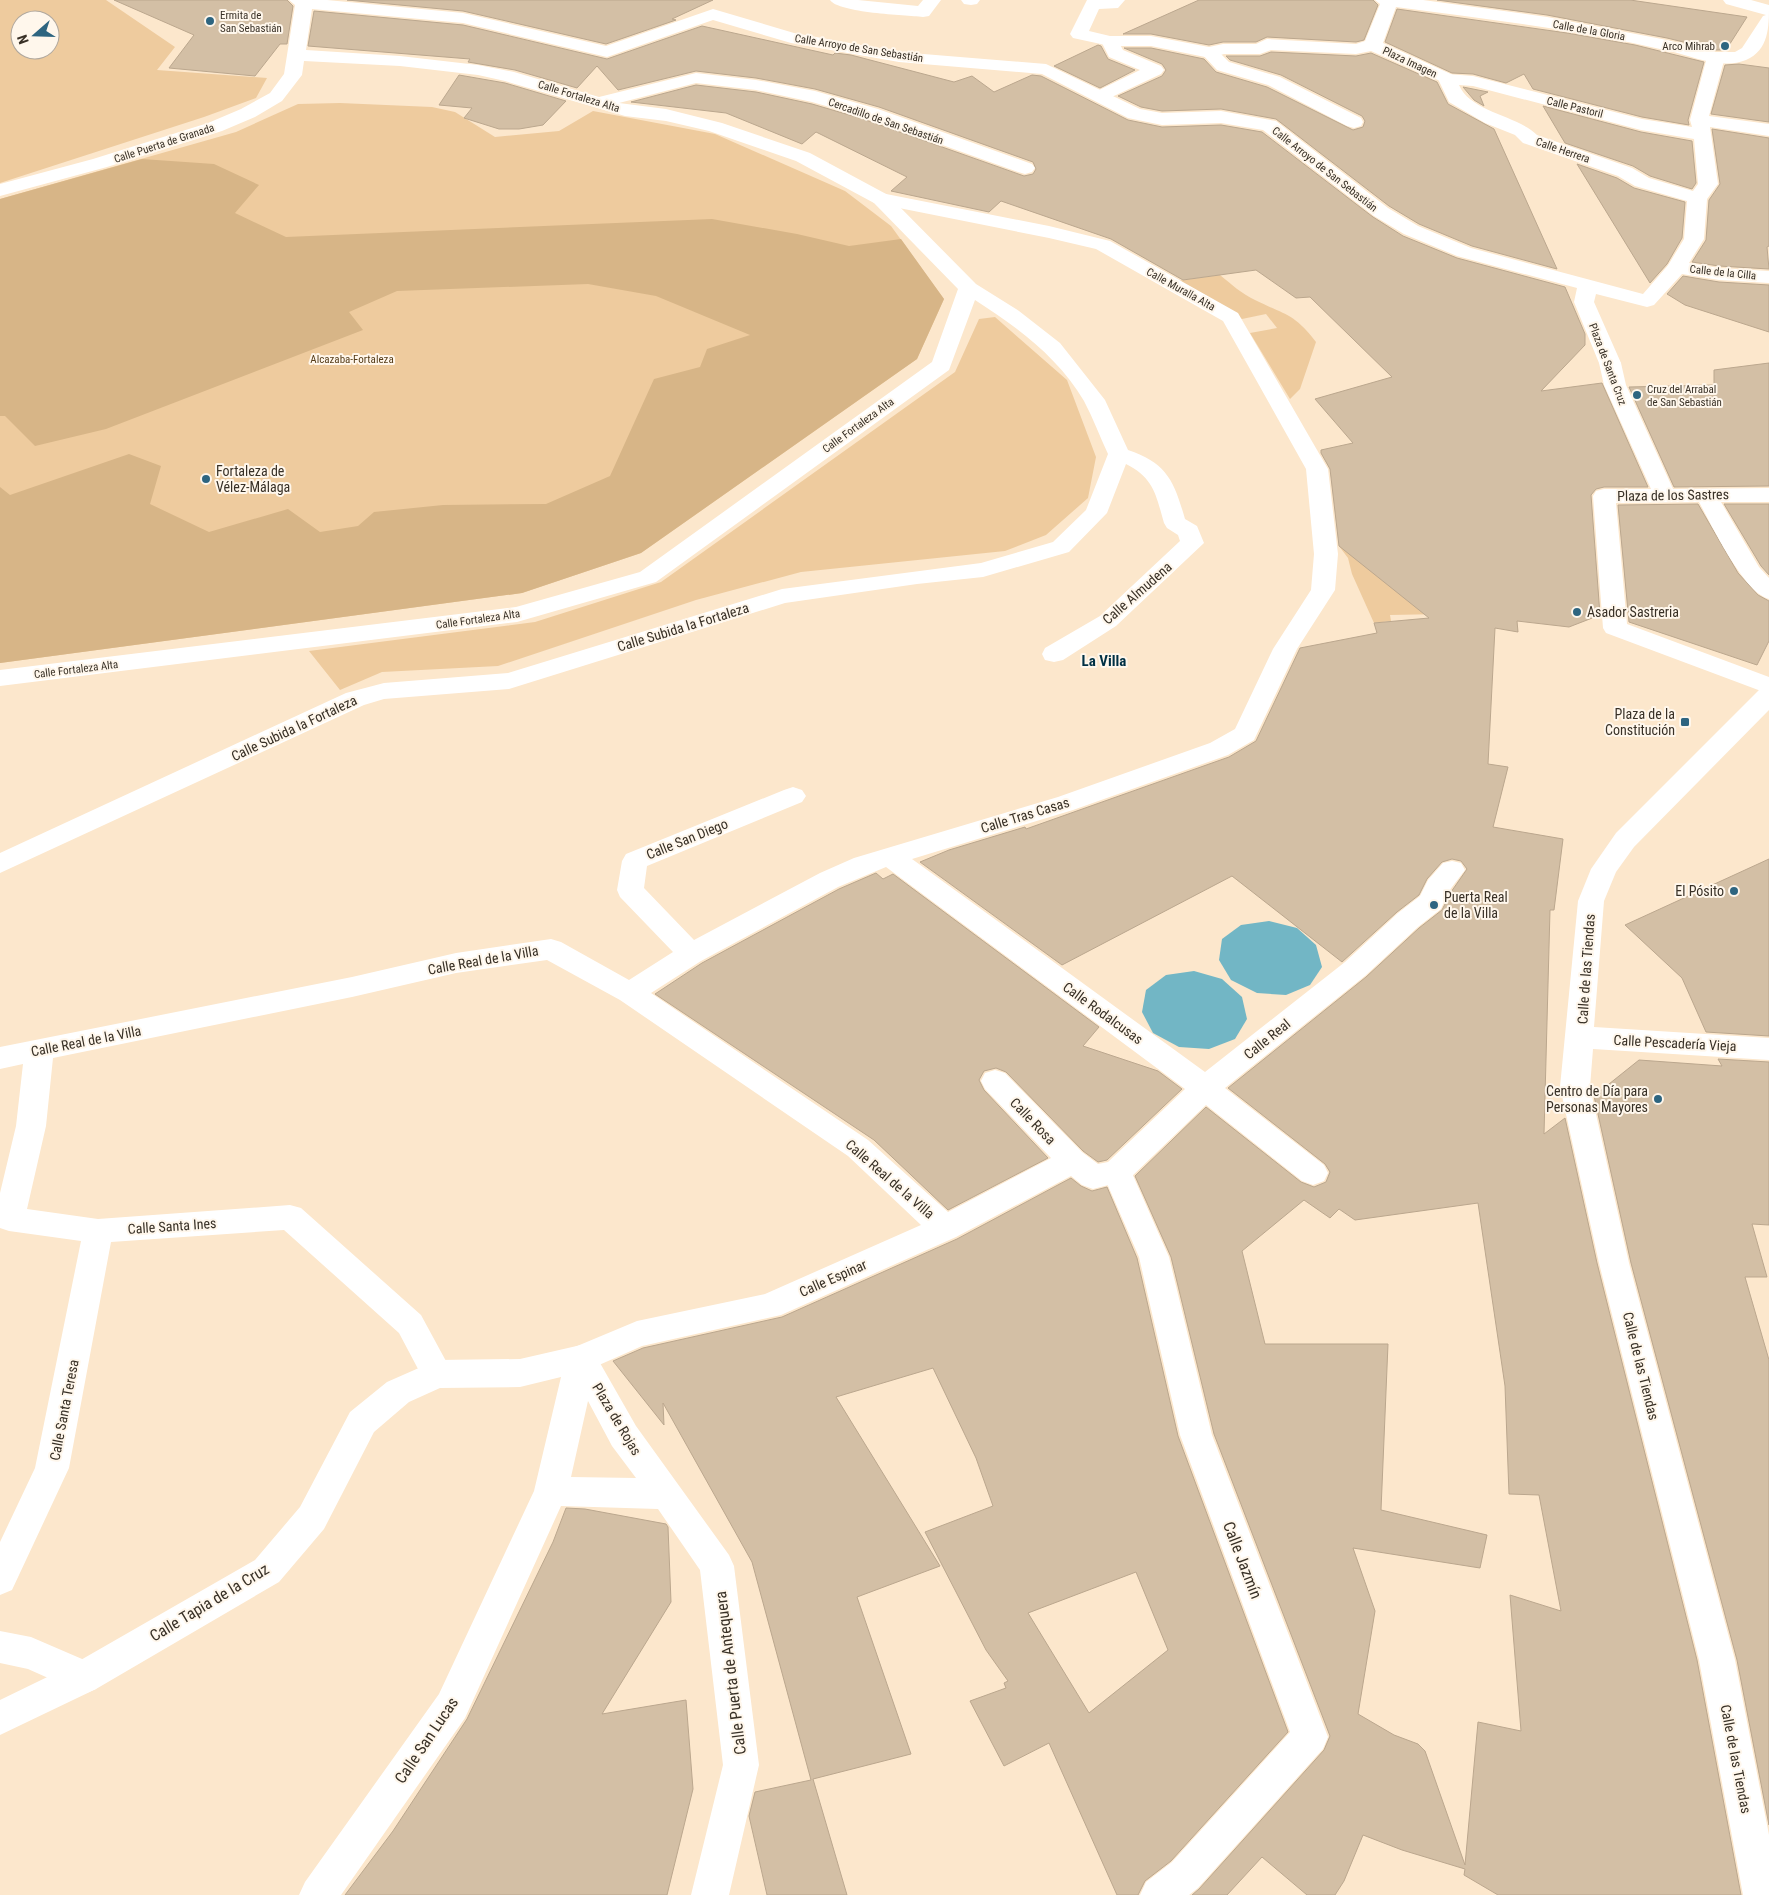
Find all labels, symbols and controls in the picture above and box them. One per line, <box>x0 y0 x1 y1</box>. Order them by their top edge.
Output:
place label: Ermita de San Sebastián <box>220 9 282 35</box>
north arrow <box>10 10 60 60</box>
marker: Ermita de San Sebastián <box>204 15 216 27</box>
street label: Calle de la Gloria <box>1552 18 1626 43</box>
street label: Calle Arroyo de San Sebastián <box>794 32 924 65</box>
text: N <box>14 33 32 46</box>
place label: Arco Mihrab <box>1662 40 1715 53</box>
marker: Arco Mihrab <box>1719 40 1731 52</box>
street label: Plaza Imagen <box>1380 44 1439 81</box>
street label: Calle Fortaleza Alta <box>536 78 621 115</box>
street label: Calle Pastoril <box>1545 94 1604 121</box>
street label: Cercadillo de San Sebastián <box>827 96 945 147</box>
street label: Calle Puerta de Granada <box>112 121 216 166</box>
street label: Calle Arroyo de San Sebastián <box>1269 124 1380 215</box>
street label: Calle Herrera <box>1534 135 1592 166</box>
street label: Calle de la Cilla <box>1689 263 1757 282</box>
street label: Calle Muralla Alta <box>1144 265 1217 314</box>
street label: Plaza de Santa Cruz <box>1586 321 1629 407</box>
park label: Alcazaba-Fortaleza <box>310 353 394 366</box>
place label: Cruz del Arrabal de San Sebastián <box>1647 383 1722 409</box>
marker: Cruz del Arrabal de San Sebastián <box>1631 389 1643 401</box>
street label: Calle Fortaleza Alta <box>820 395 896 456</box>
place label: Fortaleza de Vélez-Málaga <box>216 463 290 495</box>
marker: Fortaleza de Vélez-Málaga <box>200 473 212 485</box>
street label: Plaza de los Sastres <box>1617 486 1729 504</box>
street label: Calle Almudena <box>1099 559 1175 627</box>
street label: Calle Subida la Fortaleza <box>615 599 751 655</box>
place label: Asador Sastreria <box>1587 604 1679 620</box>
marker: Asador Sastreria <box>1571 606 1583 618</box>
street label: Calle Fortaleza Alta <box>435 607 521 632</box>
district label: La Villa <box>1082 652 1126 670</box>
street label: Calle Fortaleza Alta <box>33 658 119 681</box>
street label: Calle Subida la Fortaleza <box>229 692 359 764</box>
place label: Plaza de la Constitución <box>1605 706 1675 738</box>
marker: Plaza de la Constitución <box>1679 716 1691 728</box>
street label: Calle Tras Casas <box>979 794 1071 836</box>
street label: Calle San Diego <box>644 815 730 863</box>
place label: El Pósito <box>1675 883 1724 899</box>
marker: El Pósito <box>1728 885 1740 897</box>
place label: Puerta Real de la Villa <box>1444 889 1508 921</box>
marker: Puerta Real de la Villa <box>1428 899 1440 911</box>
street label: Calle de las Tiendas <box>1574 913 1598 1025</box>
street label: Calle Real de la Villa <box>426 942 540 978</box>
street label: Calle Rodalcusas <box>1060 979 1146 1047</box>
street label: Calle Real <box>1241 1016 1293 1062</box>
street label: Calle Real de la Villa <box>29 1022 143 1060</box>
street label: Calle Pescadería Vieja <box>1613 1032 1737 1054</box>
place label: Centro de Día para Personas Mayores <box>1546 1083 1648 1115</box>
marker: Centro de Día para Personas Mayores <box>1652 1093 1664 1105</box>
street label: Calle Rosa <box>1007 1094 1059 1148</box>
street label: Calle Real de la Villa <box>842 1136 938 1222</box>
street label: Calle Santa Ines <box>127 1215 217 1237</box>
street label: Calle Espinar <box>797 1256 869 1300</box>
street label: Calle de las Tiendas <box>1620 1310 1662 1422</box>
street label: Calle Santa Teresa <box>46 1358 82 1462</box>
street label: Plaza de Rojas <box>589 1380 645 1458</box>
street label: Calle Jazmín <box>1219 1519 1266 1602</box>
street label: Calle Tapia de la Cruz <box>146 1559 272 1646</box>
street label: Calle Puerta de Antequera <box>711 1590 750 1756</box>
street label: Calle San Lucas <box>391 1694 462 1787</box>
street label: Calle de las Tiendas <box>1718 1703 1754 1815</box>

